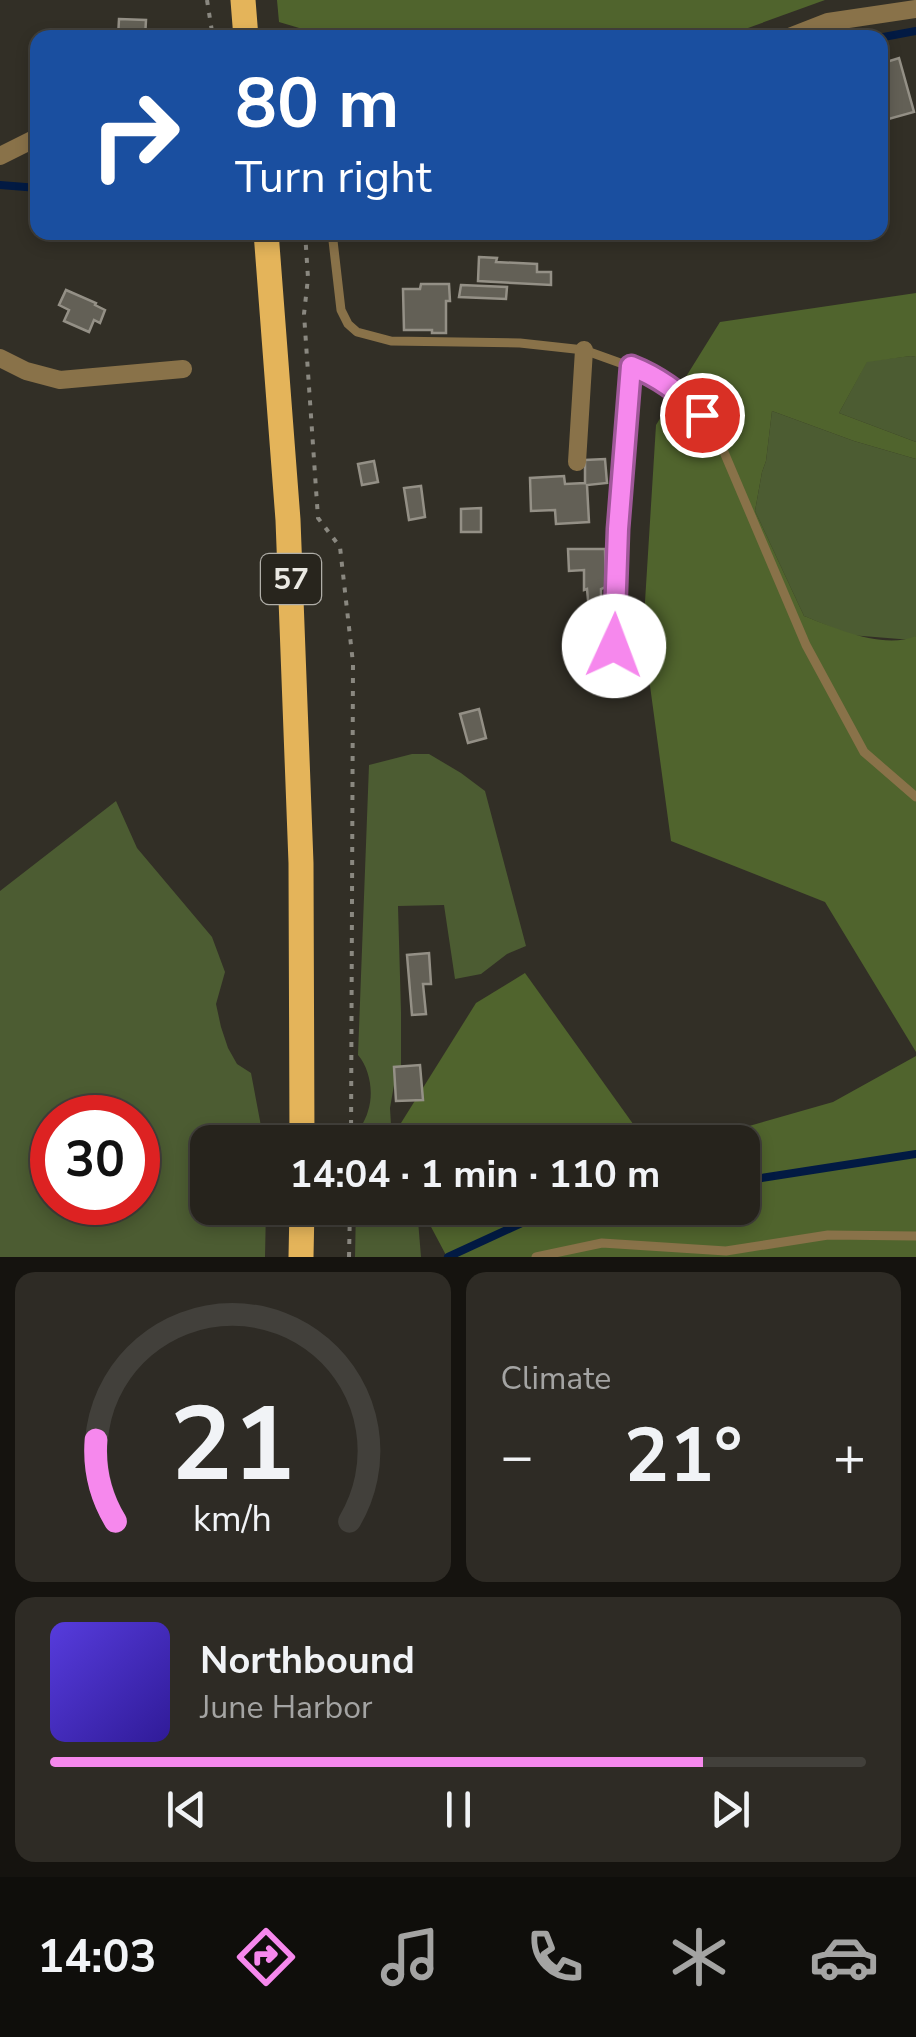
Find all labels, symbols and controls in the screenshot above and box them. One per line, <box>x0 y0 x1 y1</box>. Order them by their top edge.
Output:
text: 80 m <box>235 56 399 152</box>
icon: right <box>70 70 200 200</box>
text: Turn right <box>235 147 432 208</box>
pin <box>660 373 745 458</box>
icon: arrive <box>675 388 730 443</box>
road number: 57 <box>261 554 321 604</box>
position arrow <box>562 594 666 698</box>
speed limit sign: 30 <box>30 1095 160 1225</box>
text: 14:04 · 1 min · 110 m <box>290 1149 660 1200</box>
text: Climate <box>501 1357 611 1400</box>
text: 21 <box>170 1374 295 1516</box>
text: 21° <box>624 1405 742 1507</box>
text: − <box>501 1419 534 1494</box>
text: + <box>833 1419 866 1494</box>
text: km/h <box>193 1495 272 1544</box>
text: Northbound <box>200 1635 415 1686</box>
text: June Harbor <box>200 1686 372 1729</box>
icon: previous <box>159 1782 214 1837</box>
icon: pause <box>431 1782 486 1837</box>
icon: next <box>703 1782 758 1837</box>
icon: directions <box>231 1922 301 1992</box>
icon: music <box>375 1922 445 1992</box>
icon: phone <box>520 1922 590 1992</box>
icon: climate <box>664 1922 734 1992</box>
icon: car <box>809 1922 879 1992</box>
text: 14:03 <box>37 1927 156 1988</box>

